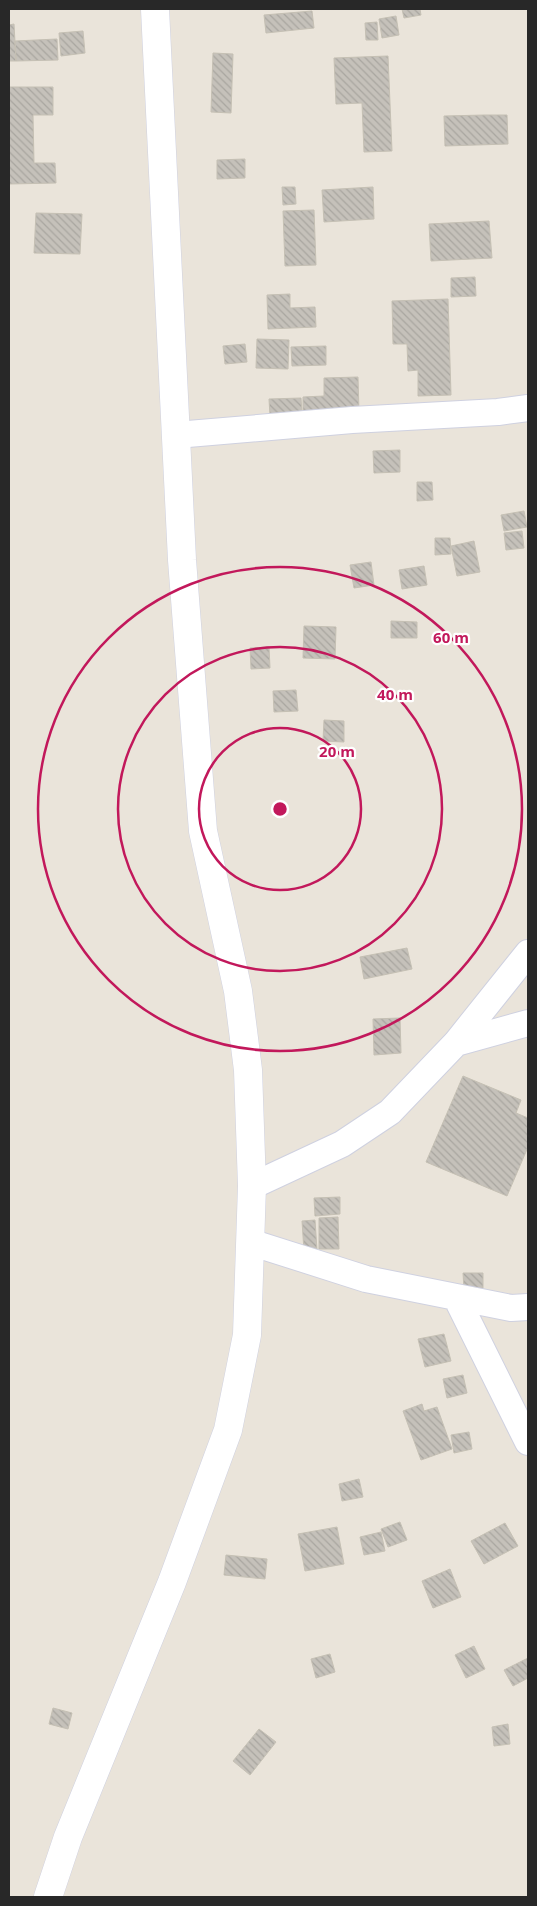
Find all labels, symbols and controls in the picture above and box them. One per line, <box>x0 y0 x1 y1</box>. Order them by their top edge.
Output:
text: 60 m <box>433 627 469 647</box>
text: 40 m <box>377 684 413 704</box>
text: 20 m <box>319 741 355 761</box>
centre of rings <box>271 800 289 818</box>

